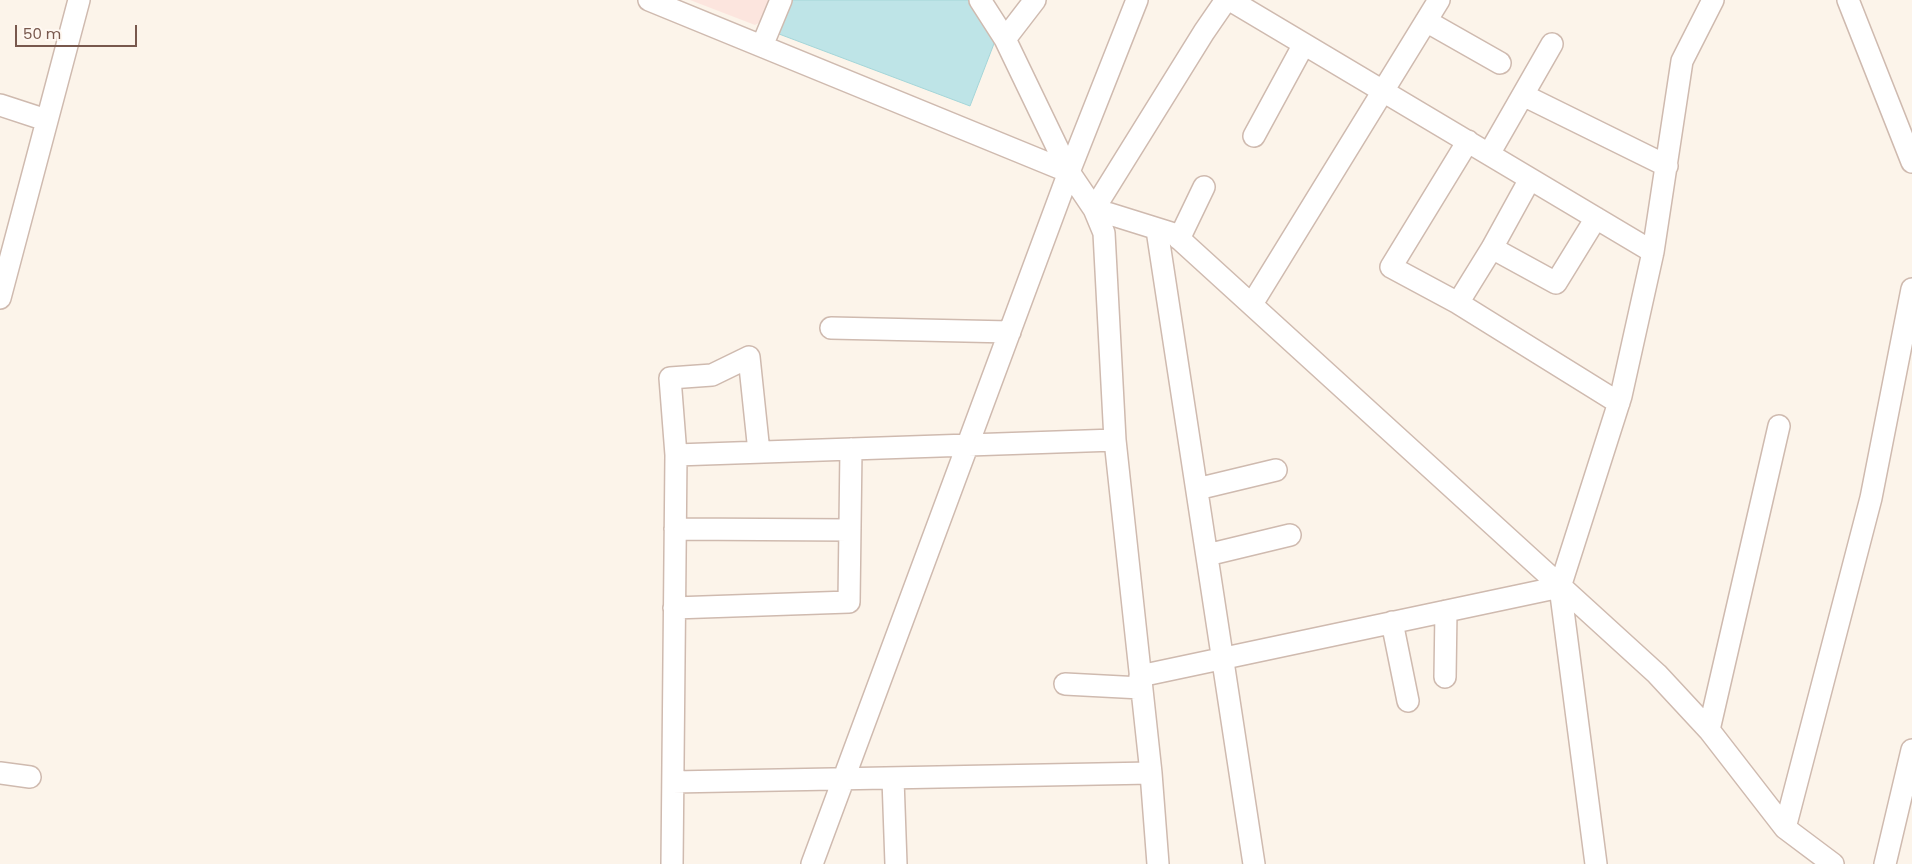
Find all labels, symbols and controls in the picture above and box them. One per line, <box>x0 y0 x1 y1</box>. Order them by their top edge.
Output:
scale bar <box>18 15 140 47</box>
text: 50 m <box>23 23 61 44</box>

